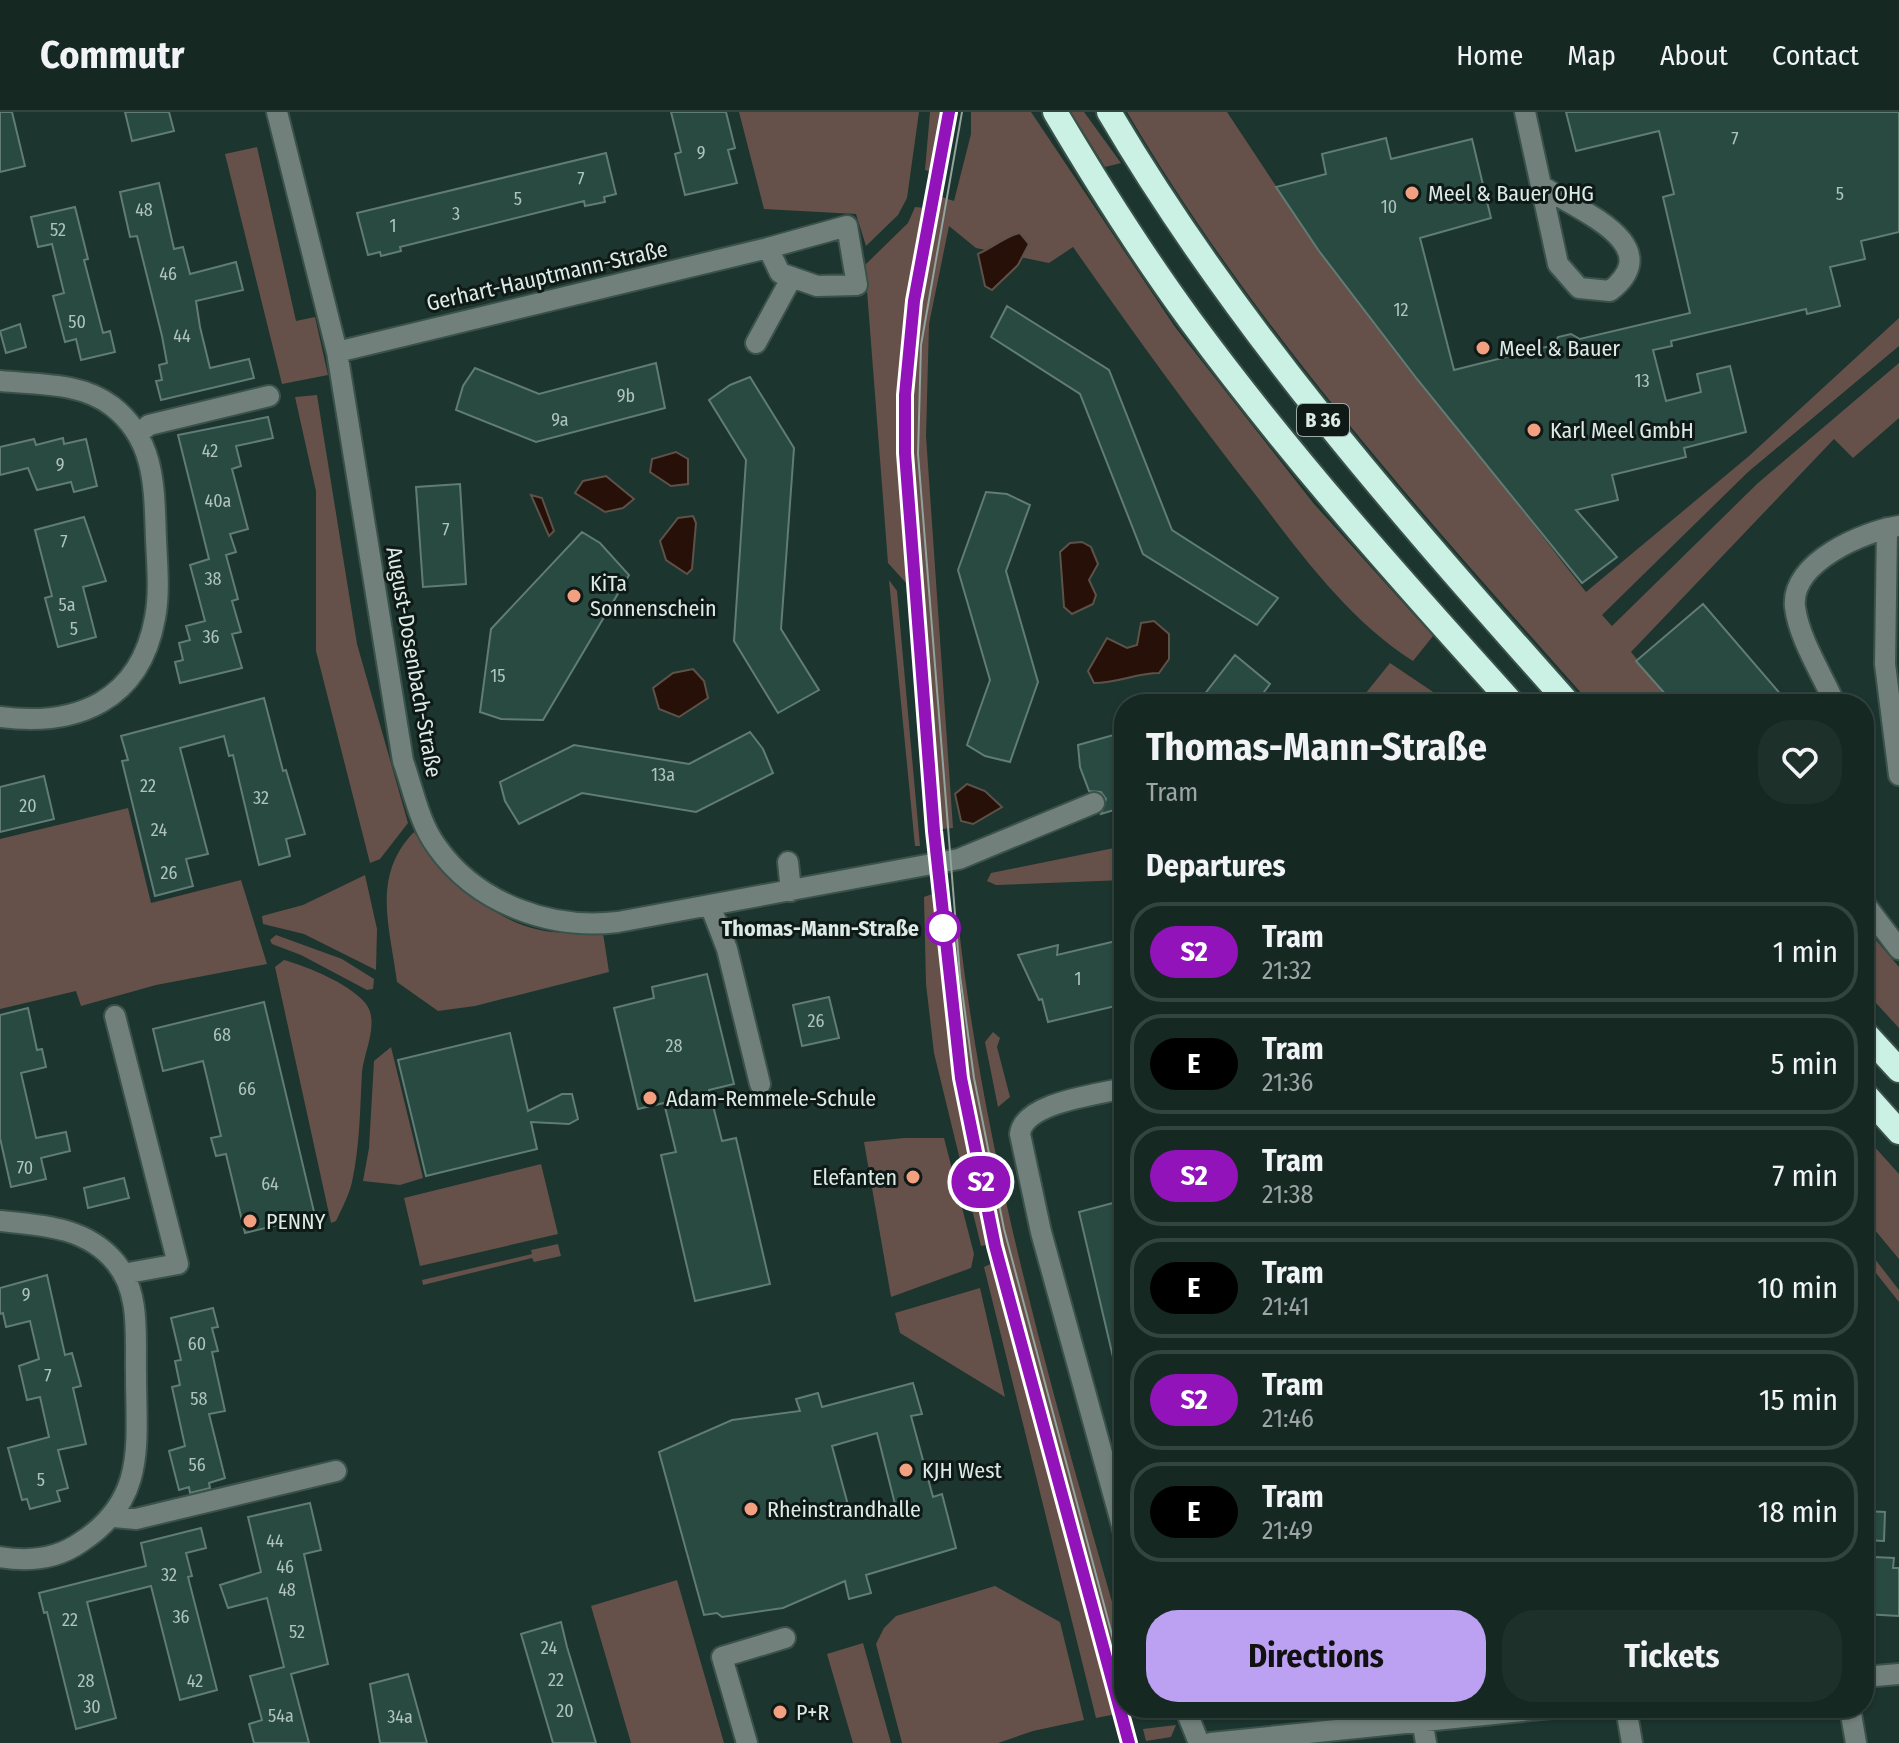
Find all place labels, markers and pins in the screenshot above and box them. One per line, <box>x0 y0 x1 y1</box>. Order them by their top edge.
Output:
place label: Meel & Bauer OHG <box>1428 180 1594 207</box>
marker: Meel & Bauer OHG <box>1403 184 1421 202</box>
place label: Meel & Bauer <box>1499 335 1620 362</box>
marker: Meel & Bauer <box>1474 339 1492 357</box>
place label: Karl Meel GmbH <box>1550 417 1694 444</box>
marker: Karl Meel GmbH <box>1525 421 1543 439</box>
place label: KiTa Sonnenschein <box>590 570 717 622</box>
marker: KiTa Sonnenschein <box>565 587 583 605</box>
marker: Thomas-Mann-Straße <box>926 911 960 945</box>
place label: Thomas-Mann-Straße <box>722 915 919 942</box>
place label: Adam-Remmele-Schule <box>666 1085 876 1112</box>
marker: Adam-Remmele-Schule <box>641 1089 659 1107</box>
place label: Elefanten <box>812 1164 897 1191</box>
marker: Elefanten <box>904 1168 922 1186</box>
place label: PENNY <box>266 1208 326 1235</box>
marker: PENNY <box>241 1212 259 1230</box>
place label: KJH West <box>922 1457 1003 1484</box>
marker: KJH West <box>897 1461 915 1479</box>
place label: Rheinstrandhalle <box>767 1496 921 1523</box>
marker: Rheinstrandhalle <box>742 1500 760 1518</box>
place label: P+R <box>796 1699 829 1726</box>
marker: P+R <box>771 1703 789 1721</box>

